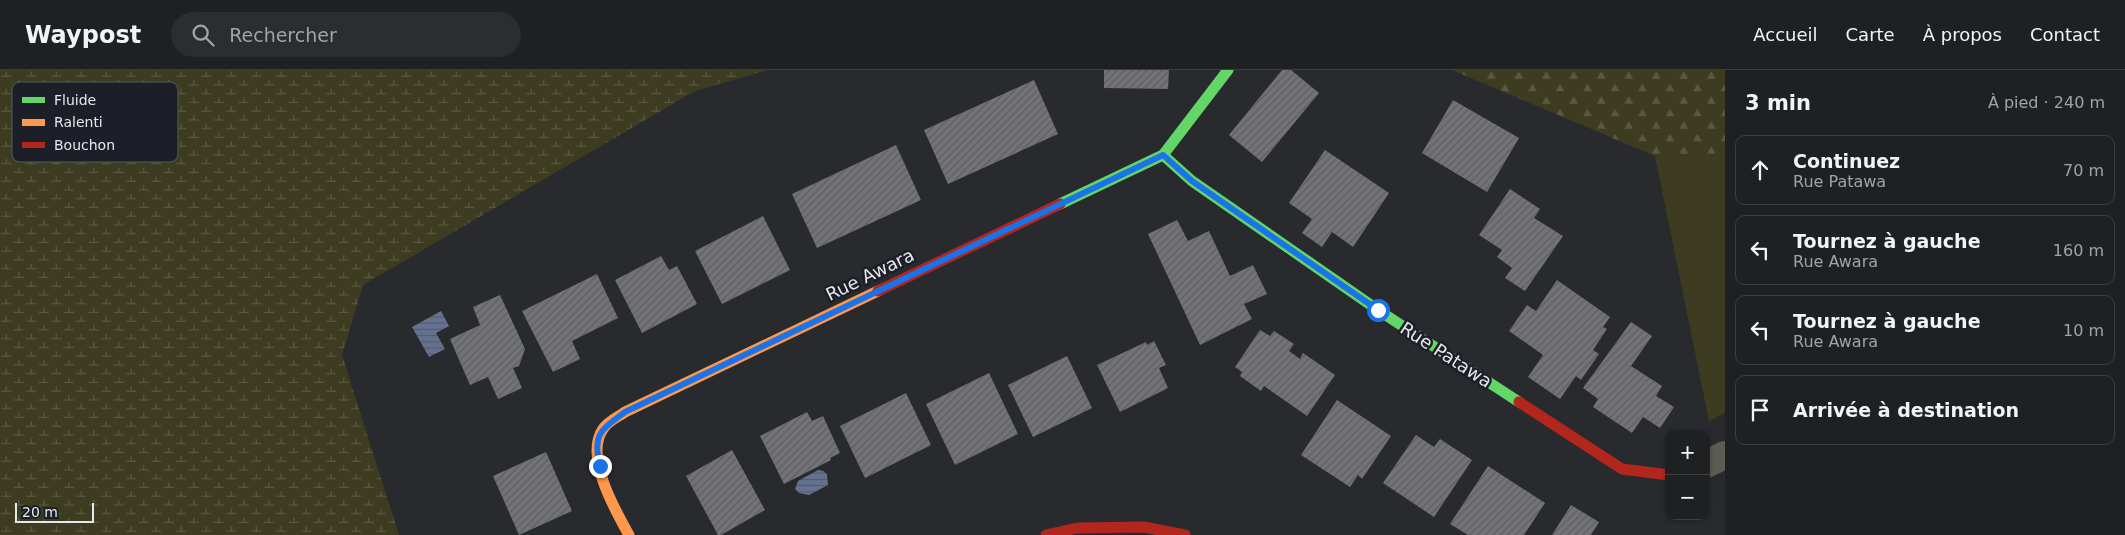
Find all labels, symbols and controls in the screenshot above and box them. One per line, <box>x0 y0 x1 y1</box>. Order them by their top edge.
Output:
search box <box>171 12 521 57</box>
text: Waypost <box>25 21 141 49</box>
icon: search <box>189 21 217 49</box>
text: Rechercher <box>229 24 337 46</box>
text: Accueil <box>1753 24 1818 45</box>
text: Carte <box>1846 24 1895 45</box>
text: À propos <box>1923 24 2002 45</box>
text: Contact <box>2030 24 2100 45</box>
legend <box>12 82 178 162</box>
text: 3 min <box>1745 91 1811 115</box>
text: Fluide <box>54 92 96 108</box>
text: À pied · 240 m <box>1988 93 2105 112</box>
text: Ralenti <box>54 114 103 130</box>
text: Bouchon <box>54 137 115 153</box>
text: Continuez <box>1793 150 1900 172</box>
icon: ahead <box>1746 156 1774 184</box>
text: 70 m <box>2063 161 2104 180</box>
text: Rue Patawa <box>1793 172 1886 191</box>
text: Tournez à gauche <box>1793 230 1981 252</box>
icon: left <box>1746 236 1774 264</box>
text: 160 m <box>2053 241 2104 260</box>
street label: Rue Awara <box>822 244 917 305</box>
text: Rue Awara <box>1793 252 1878 271</box>
route start <box>1367 299 1390 322</box>
text: Tournez à gauche <box>1793 310 1981 332</box>
icon: left <box>1746 316 1774 344</box>
street label: Rue Patawa <box>1397 317 1496 392</box>
text: 10 m <box>2063 321 2104 340</box>
text: Rue Awara <box>1793 332 1878 351</box>
icon: arrive <box>1746 396 1774 424</box>
text: Arrivée à destination <box>1793 399 2019 421</box>
map controls <box>1665 430 1710 520</box>
button: + <box>1665 430 1710 475</box>
route end <box>589 455 612 478</box>
button: − <box>1665 475 1710 520</box>
scale bar <box>15 500 94 523</box>
text: 20 m <box>22 504 58 520</box>

